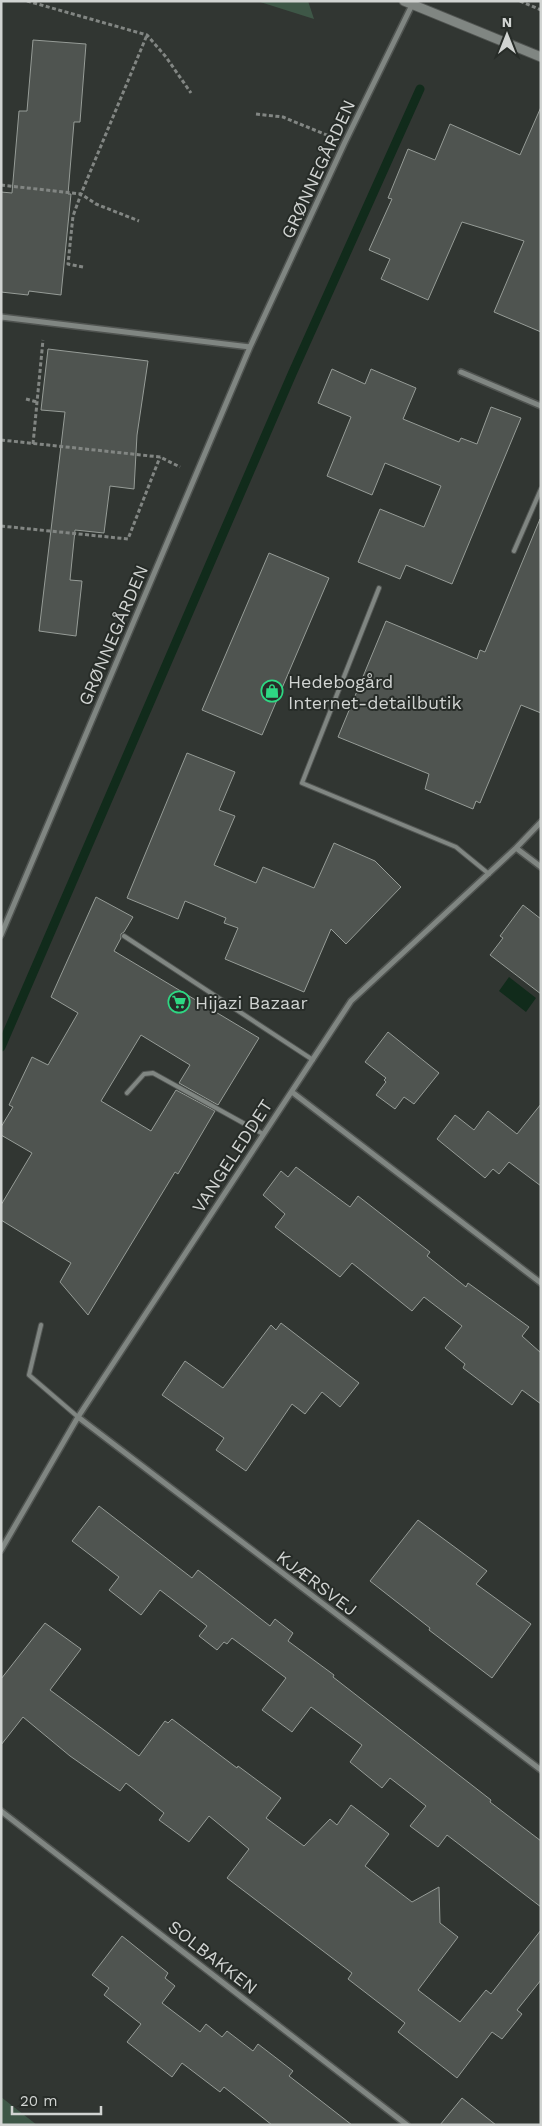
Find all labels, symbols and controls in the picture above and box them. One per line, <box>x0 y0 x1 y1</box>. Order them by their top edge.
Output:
north arrow <box>482 10 532 60</box>
text: N <box>502 14 512 30</box>
street label: GRØNNEGÅRDEN <box>277 96 359 242</box>
street label: GRØNNEGÅRDEN <box>74 562 152 708</box>
place label: Hedebogård Internet-detailbutik <box>288 671 462 713</box>
shop icon: Hedebogård Internet-detailbutik <box>260 679 284 703</box>
supermarket icon: Hijazi Bazaar <box>167 990 191 1014</box>
place label: Hijazi Bazaar <box>195 992 308 1013</box>
street label: VANGELEDDET <box>188 1095 276 1217</box>
street label: KJÆRSVEJ <box>273 1546 361 1620</box>
street label: SOLBAKKEN <box>164 1916 262 1998</box>
scale bar <box>12 2084 101 2116</box>
text: 20 m <box>20 2092 58 2110</box>

